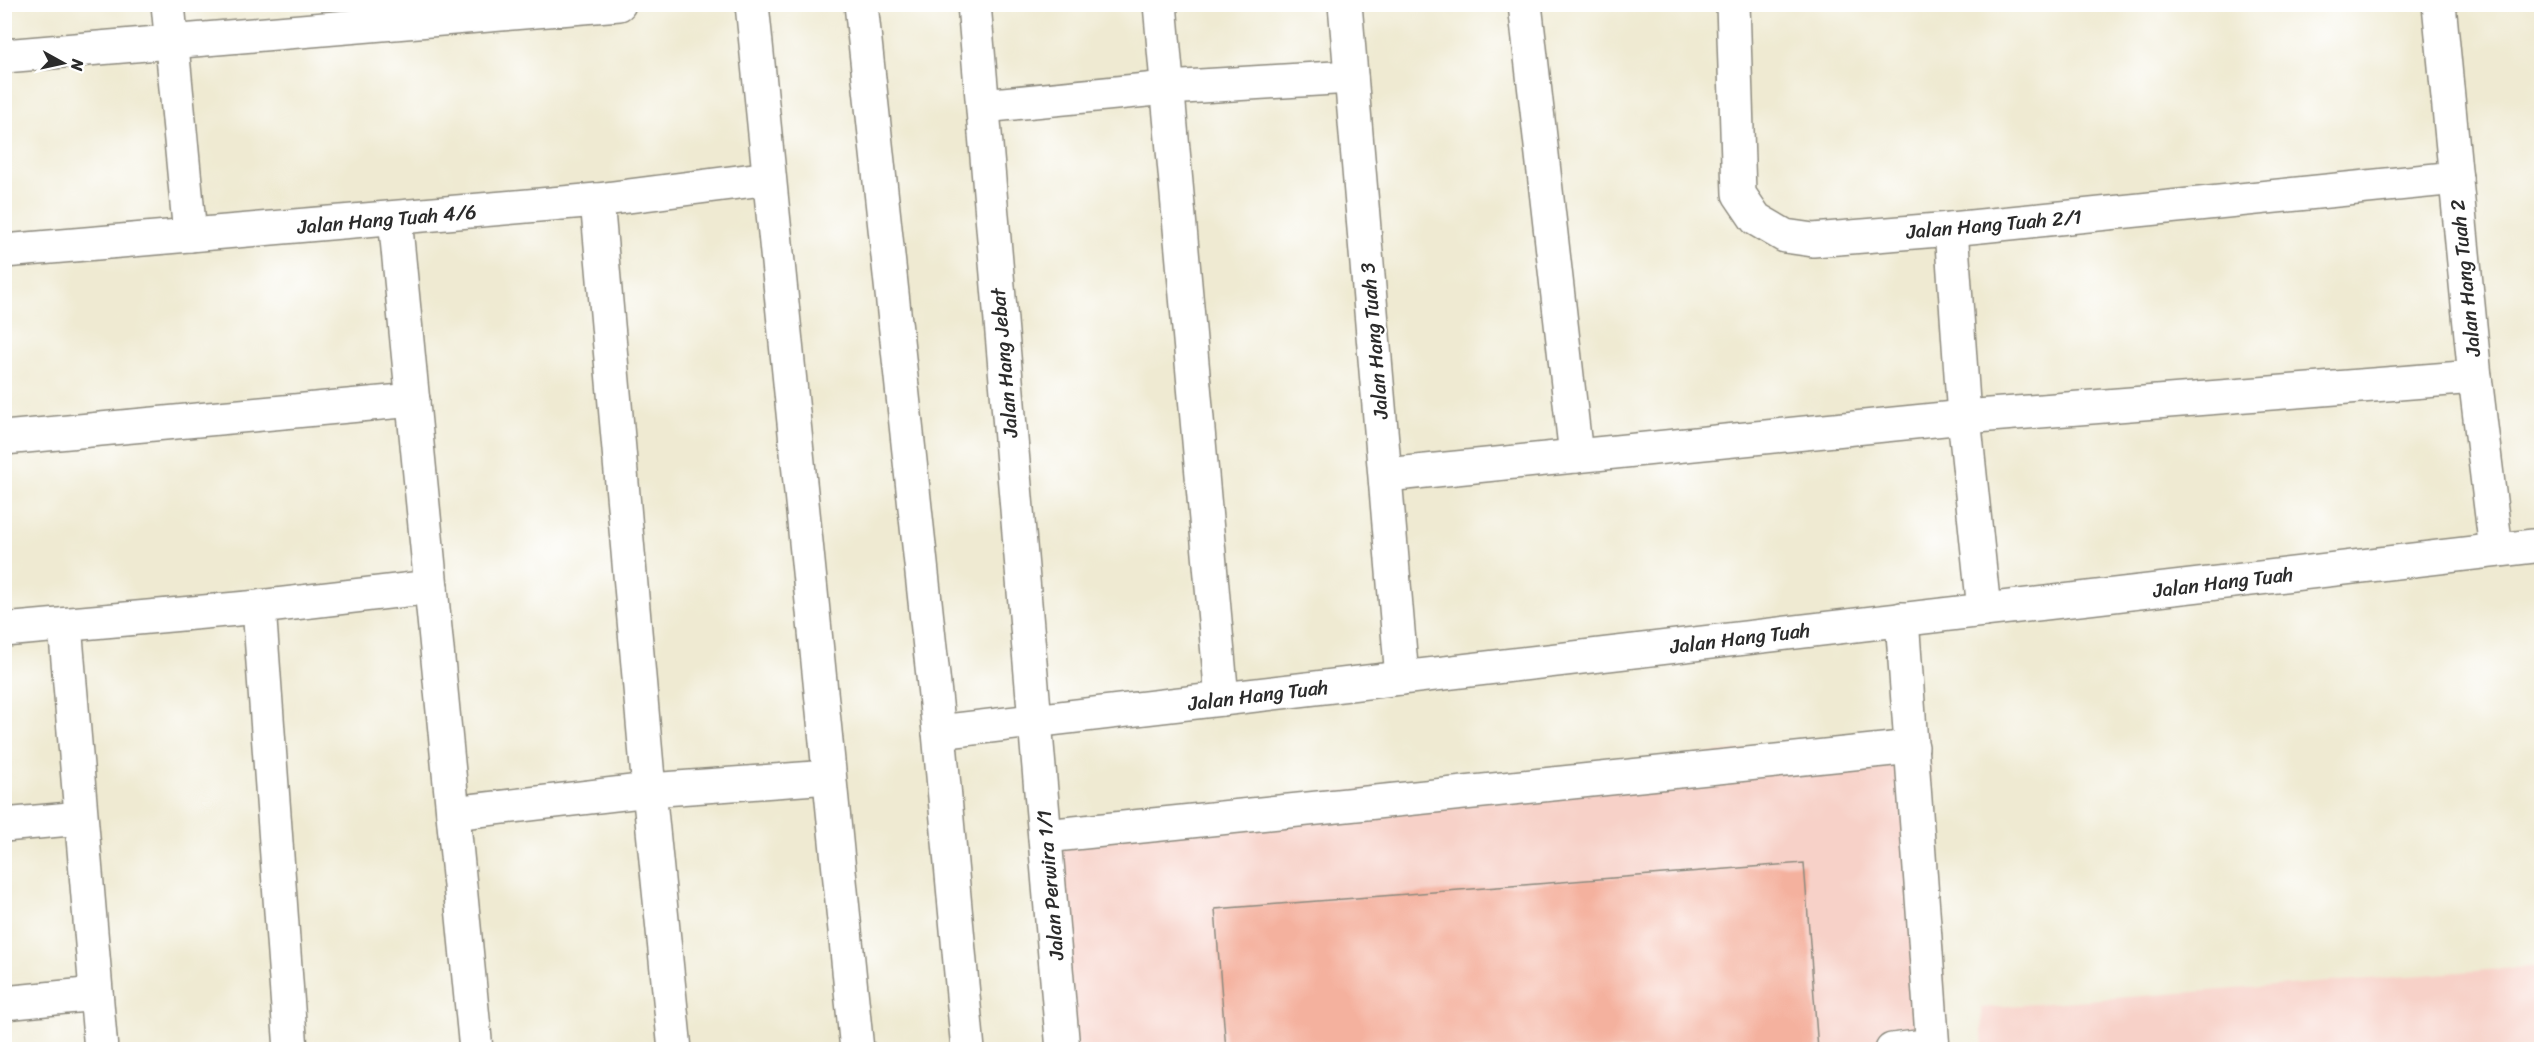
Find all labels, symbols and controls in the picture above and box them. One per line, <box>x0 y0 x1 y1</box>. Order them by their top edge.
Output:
north arrow <box>33 33 93 93</box>
text: N <box>62 57 93 73</box>
street label: Jalan Hang Tuah 4/6 <box>295 194 478 245</box>
street label: Jalan Hang Tuah 2 <box>2440 197 2491 359</box>
street label: Jalan Hang Tuah 2/1 <box>1904 199 2083 250</box>
street label: Jalan Hang Tuah 3 <box>1350 261 1399 422</box>
street label: Jalan Hang Jebat <box>980 286 1029 440</box>
street label: Jalan Hang Tuah <box>2150 557 2295 609</box>
street label: Jalan Hang Tuah <box>1667 613 1812 665</box>
street label: Jalan Hang Tuah <box>1185 670 1330 722</box>
street label: Jalan Perwira 1/1 <box>1027 808 1075 962</box>

